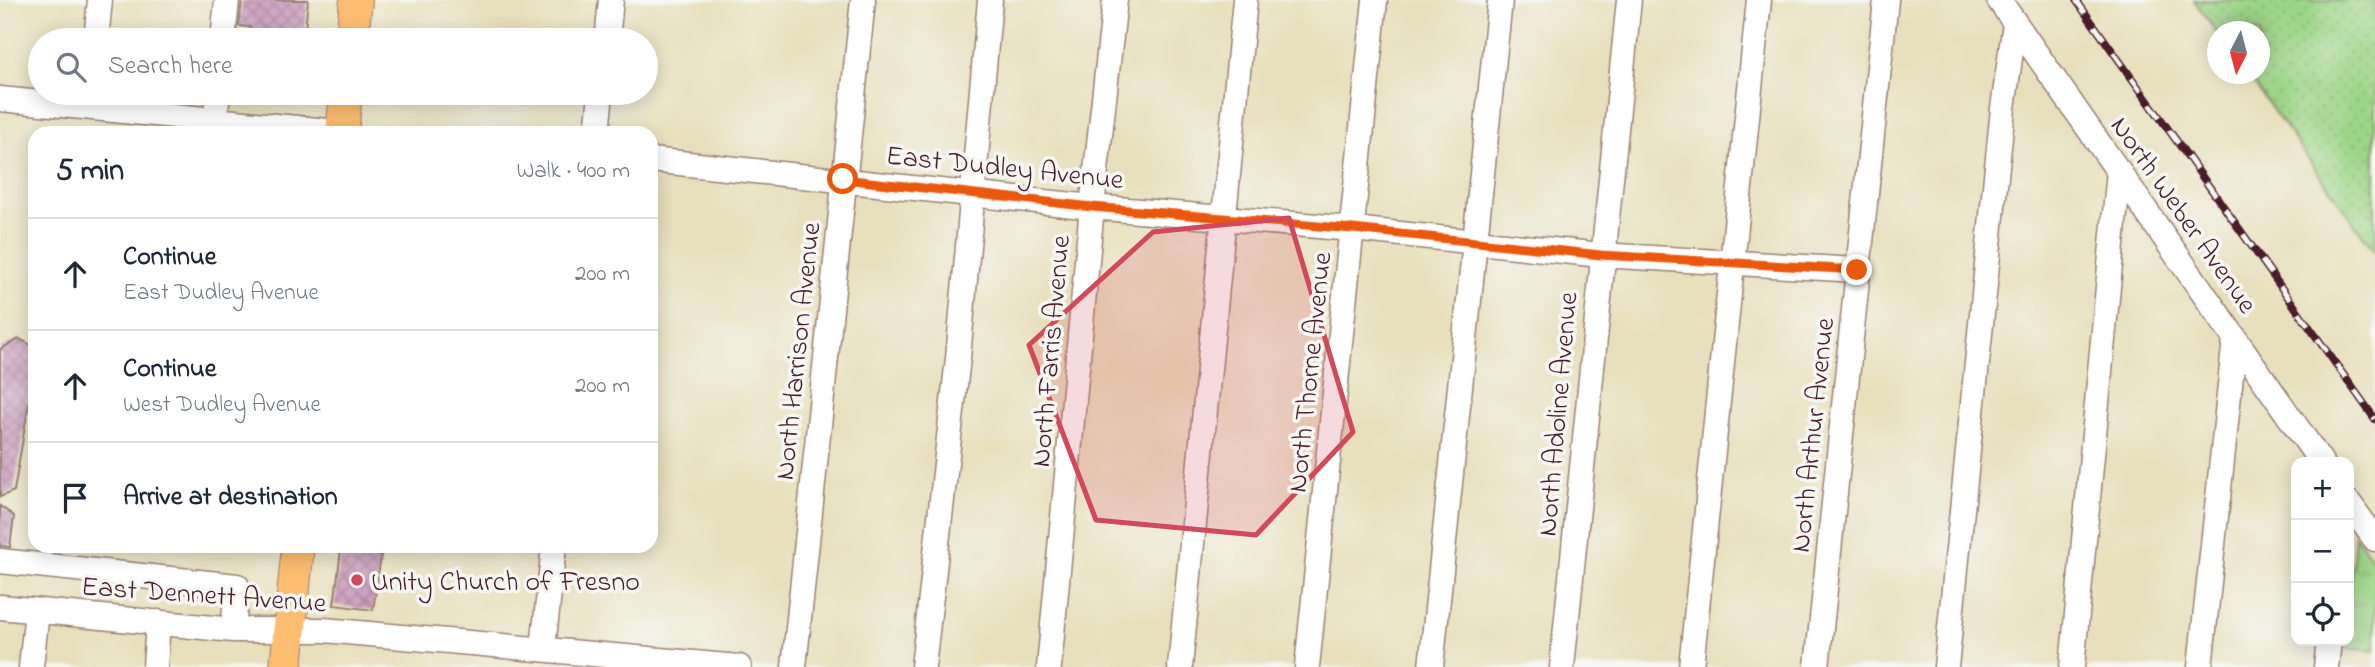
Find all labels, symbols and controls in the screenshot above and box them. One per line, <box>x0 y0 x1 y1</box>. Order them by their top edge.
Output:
north arrow <box>2207 21 2270 84</box>
search box <box>28 28 658 105</box>
icon: search <box>52 48 90 86</box>
text: Search here <box>108 48 233 86</box>
street label: North Weber Avenue <box>2099 109 2266 323</box>
street label: East Dudley Avenue <box>884 137 1126 202</box>
text: 5 min <box>56 150 124 194</box>
text: Walk · 400 m <box>516 155 630 188</box>
route start <box>827 163 858 194</box>
street label: North Harrison Avenue <box>766 220 833 482</box>
street label: North Farris Avenue <box>1022 233 1083 469</box>
text: Continue <box>123 239 216 277</box>
street label: North Thorne Avenue <box>1278 250 1345 495</box>
route end <box>1841 254 1872 285</box>
icon: ahead <box>56 255 94 293</box>
text: 200 m <box>575 258 630 291</box>
text: East Dudley Avenue <box>123 277 319 310</box>
street label: North Adoline Avenue <box>1528 290 1591 538</box>
street label: North Arthur Avenue <box>1782 316 1847 555</box>
text: Continue <box>123 351 216 389</box>
icon: ahead <box>56 367 94 405</box>
text: 200 m <box>575 370 630 403</box>
text: West Dudley Avenue <box>123 389 321 422</box>
map controls <box>2291 457 2354 646</box>
button: + <box>2291 457 2354 520</box>
icon: arrive <box>56 479 94 517</box>
text: Arrive at destination <box>123 479 338 517</box>
button: − <box>2291 520 2354 583</box>
place label: Unity Church of Fresno <box>371 563 640 604</box>
street label: East Dennett Avenue <box>80 567 328 626</box>
marker: Unity Church of Fresno <box>349 572 365 588</box>
button: locate <box>2291 583 2354 646</box>

